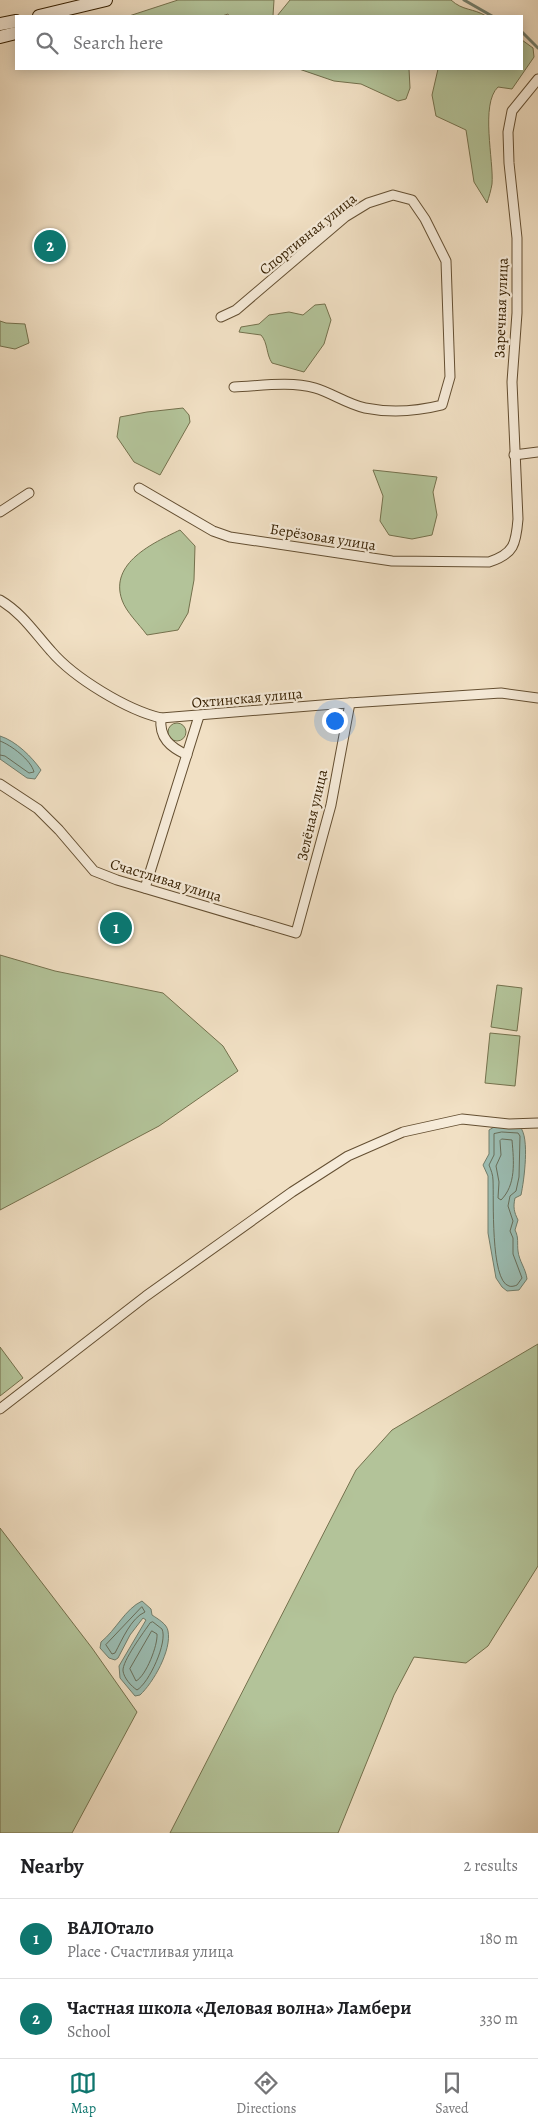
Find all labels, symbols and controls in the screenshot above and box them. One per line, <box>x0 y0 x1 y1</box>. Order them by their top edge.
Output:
search box <box>15 15 523 70</box>
icon: search <box>33 29 61 57</box>
text: Search here <box>73 30 163 56</box>
street label: Спортивная улица <box>255 188 361 279</box>
pin: 2 <box>34 227 66 265</box>
street label: Заречная улица <box>489 257 513 359</box>
street label: Берёзовая улица <box>269 519 378 555</box>
street label: Охтинская улица <box>191 683 303 713</box>
your location <box>322 708 348 734</box>
street label: Зелёная улица <box>292 767 332 863</box>
street label: Счастливая улица <box>108 854 224 906</box>
pin: 1 <box>100 909 132 947</box>
text: Nearby <box>20 1852 83 1880</box>
text: 2 results <box>463 1855 518 1877</box>
text: ВАЛОтало <box>67 1915 154 1941</box>
text: 1 <box>33 1928 39 1950</box>
text: 180 m <box>480 1928 518 1950</box>
text: Place · Счастливая улица <box>67 1941 234 1963</box>
text: Частная школа «Деловая волна» Ламбери <box>67 1995 411 2021</box>
text: 2 <box>32 2008 40 2030</box>
text: 330 m <box>480 2008 518 2030</box>
text: School <box>67 2021 110 2043</box>
tab: Map <box>69 2069 97 2118</box>
tab: Directions <box>236 2069 296 2118</box>
tab: Saved <box>435 2069 469 2118</box>

